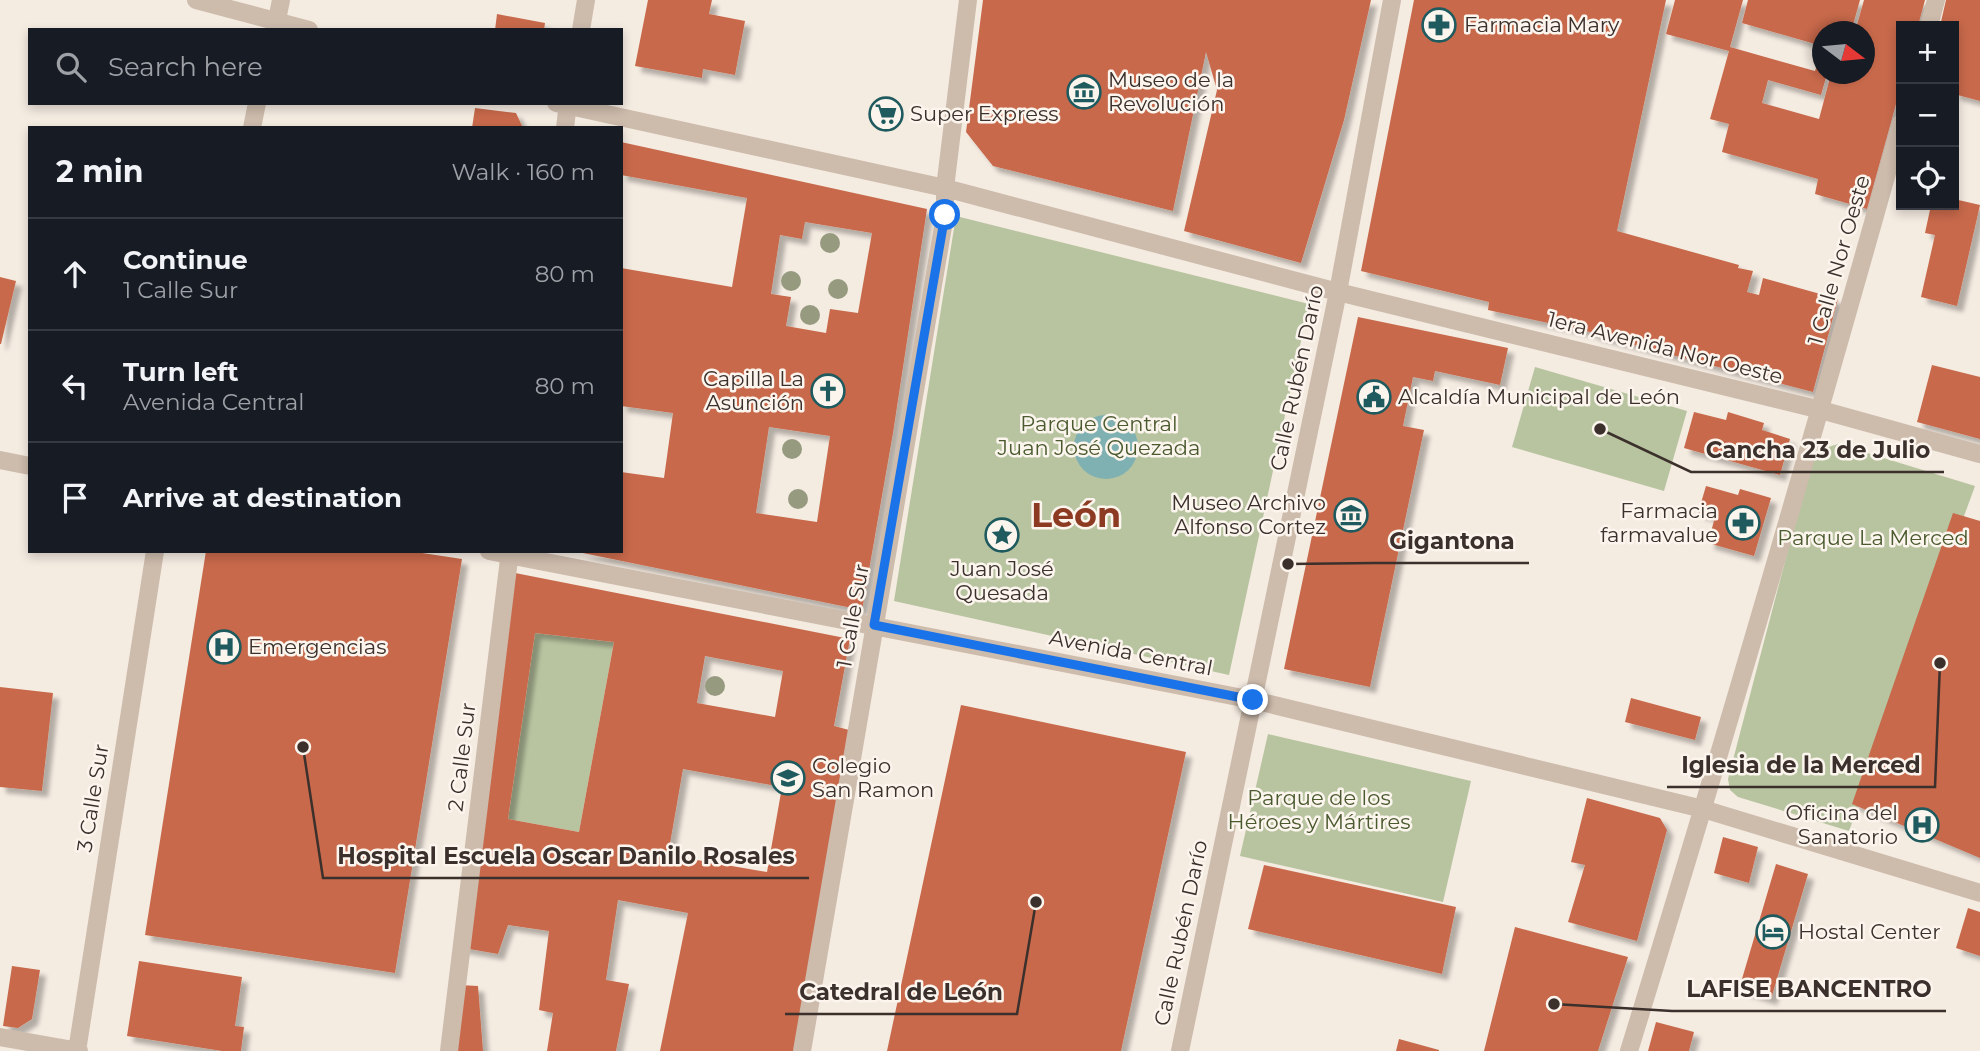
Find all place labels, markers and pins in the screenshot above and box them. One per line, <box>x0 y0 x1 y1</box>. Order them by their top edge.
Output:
pharmacy icon: Farmacia Mary <box>1420 6 1458 44</box>
place label: Farmacia Mary <box>1464 12 1620 37</box>
place label: Museo de la Revolución <box>1108 67 1234 116</box>
museum icon: Museo de la Revolución <box>1065 73 1103 111</box>
supermarket icon: Super Express <box>867 95 905 133</box>
place label: Super Express <box>910 101 1058 126</box>
place label: Capilla La Asunción <box>703 366 804 415</box>
church icon: Capilla La Asunción <box>809 372 847 410</box>
public building icon: Alcaldía Municipal de León <box>1355 378 1393 416</box>
place label: Alcaldía Municipal de León <box>1398 384 1680 409</box>
callout: Cancha 23 de Julio <box>1691 428 1944 472</box>
place label: Museo Archivo Alfonso Cortez <box>1171 490 1326 539</box>
museum icon: Museo Archivo Alfonso Cortez <box>1332 496 1370 534</box>
place label: Farmacia farmavalue <box>1600 498 1718 547</box>
pharmacy icon: Farmacia farmavalue <box>1724 504 1762 542</box>
place icon: Juan José Quesada <box>983 516 1021 554</box>
callout: Gigantona <box>1375 519 1529 563</box>
place label: Juan José Quesada <box>949 556 1054 605</box>
hospital icon: Emergencias <box>205 628 243 666</box>
place label: Emergencias <box>248 634 386 659</box>
callout: Iglesia de la Merced <box>1667 743 1935 787</box>
place label: Colegio San Ramon <box>812 753 934 802</box>
school or university icon: Colegio San Ramon <box>769 759 807 797</box>
place label: Oficina del Sanatorio <box>1786 800 1898 849</box>
hospital icon: Oficina del Sanatorio <box>1903 806 1941 844</box>
callout: Hospital Escuela Oscar Danilo Rosales <box>323 834 809 878</box>
hotel icon: Hostal Center <box>1754 913 1792 951</box>
place label: Hostal Center <box>1798 919 1941 944</box>
callout: LAFISE BANCENTRO <box>1672 967 1946 1011</box>
callout: Catedral de León <box>785 970 1017 1014</box>

